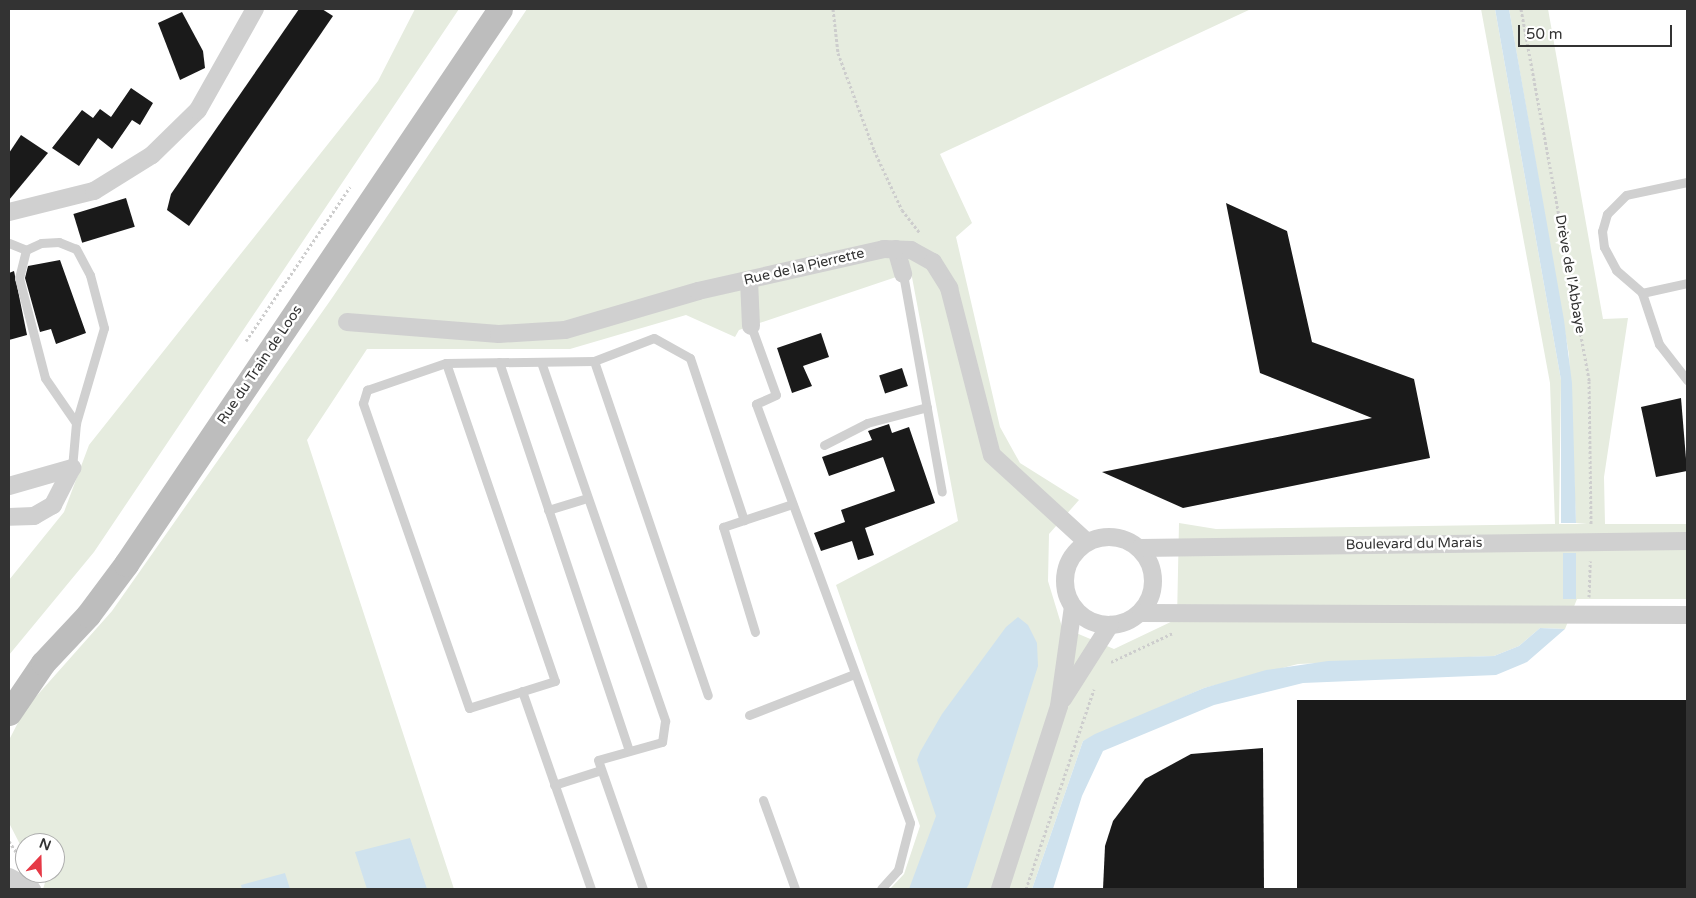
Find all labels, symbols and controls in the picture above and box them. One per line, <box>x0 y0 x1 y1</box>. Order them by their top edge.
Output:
scale bar <box>1521 15 1675 47</box>
text: 50 m <box>1526 25 1563 43</box>
street label: Drève de l'Abbaye <box>1551 213 1589 335</box>
street label: Rue de la Pierrette <box>742 245 866 289</box>
street label: Rue du Train de Loos <box>214 302 306 428</box>
street label: Boulevard du Marais <box>1346 534 1482 554</box>
north arrow <box>15 833 65 883</box>
text: N <box>37 835 53 854</box>

